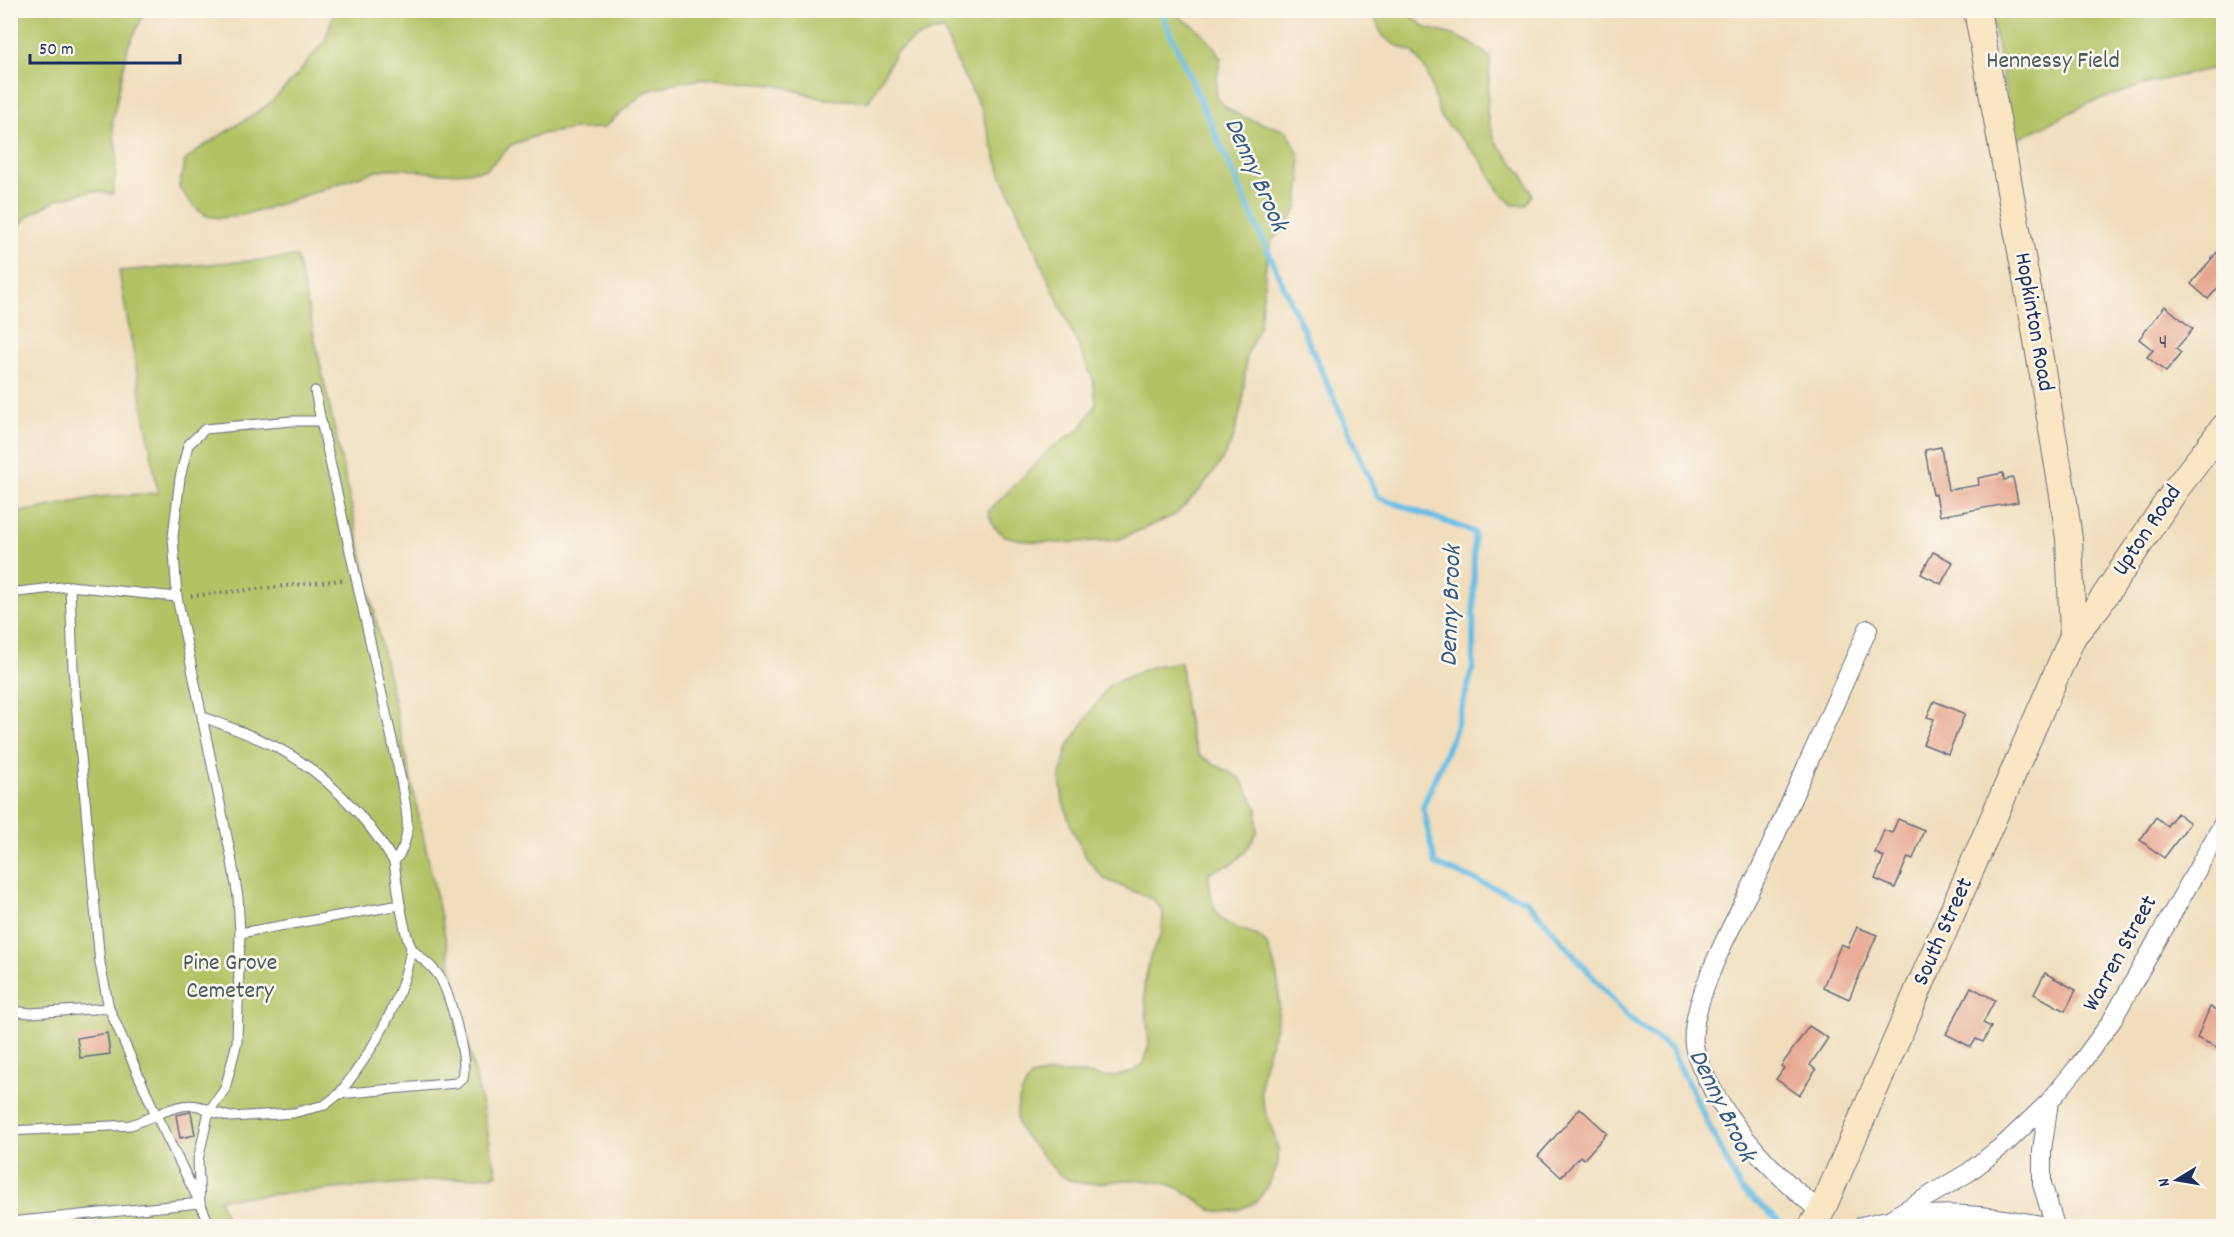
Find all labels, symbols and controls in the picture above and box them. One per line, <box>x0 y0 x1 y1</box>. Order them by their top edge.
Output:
scale bar <box>30 27 180 65</box>
text: 50 m <box>39 38 74 63</box>
park label: Hennessy Field <box>1986 45 2120 79</box>
water label: Denny Brook <box>1213 112 1297 240</box>
street label: Hopkinton Road <box>2004 250 2062 394</box>
house number: 4 <box>2159 329 2167 359</box>
street label: Upton Road <box>2105 479 2191 583</box>
water label: Denny Brook <box>1431 542 1473 667</box>
street label: South Street <box>1905 872 1983 992</box>
street label: Warren Street <box>2075 890 2167 1018</box>
park label: Pine Grove Cemetery <box>183 947 277 1009</box>
water label: Denny Brook <box>1678 1043 1765 1171</box>
north arrow <box>2147 1150 2207 1210</box>
text: N <box>2153 1176 2177 1188</box>

